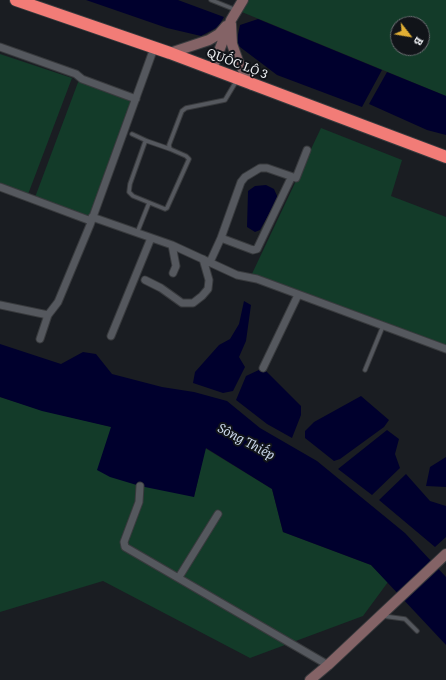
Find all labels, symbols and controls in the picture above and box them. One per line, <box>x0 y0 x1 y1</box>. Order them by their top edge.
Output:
north arrow <box>390 16 430 56</box>
text: B <box>411 34 428 49</box>
street label: QUỐC LỘ 3 <box>204 46 270 82</box>
water label: Sông Thiếp <box>215 420 277 464</box>

